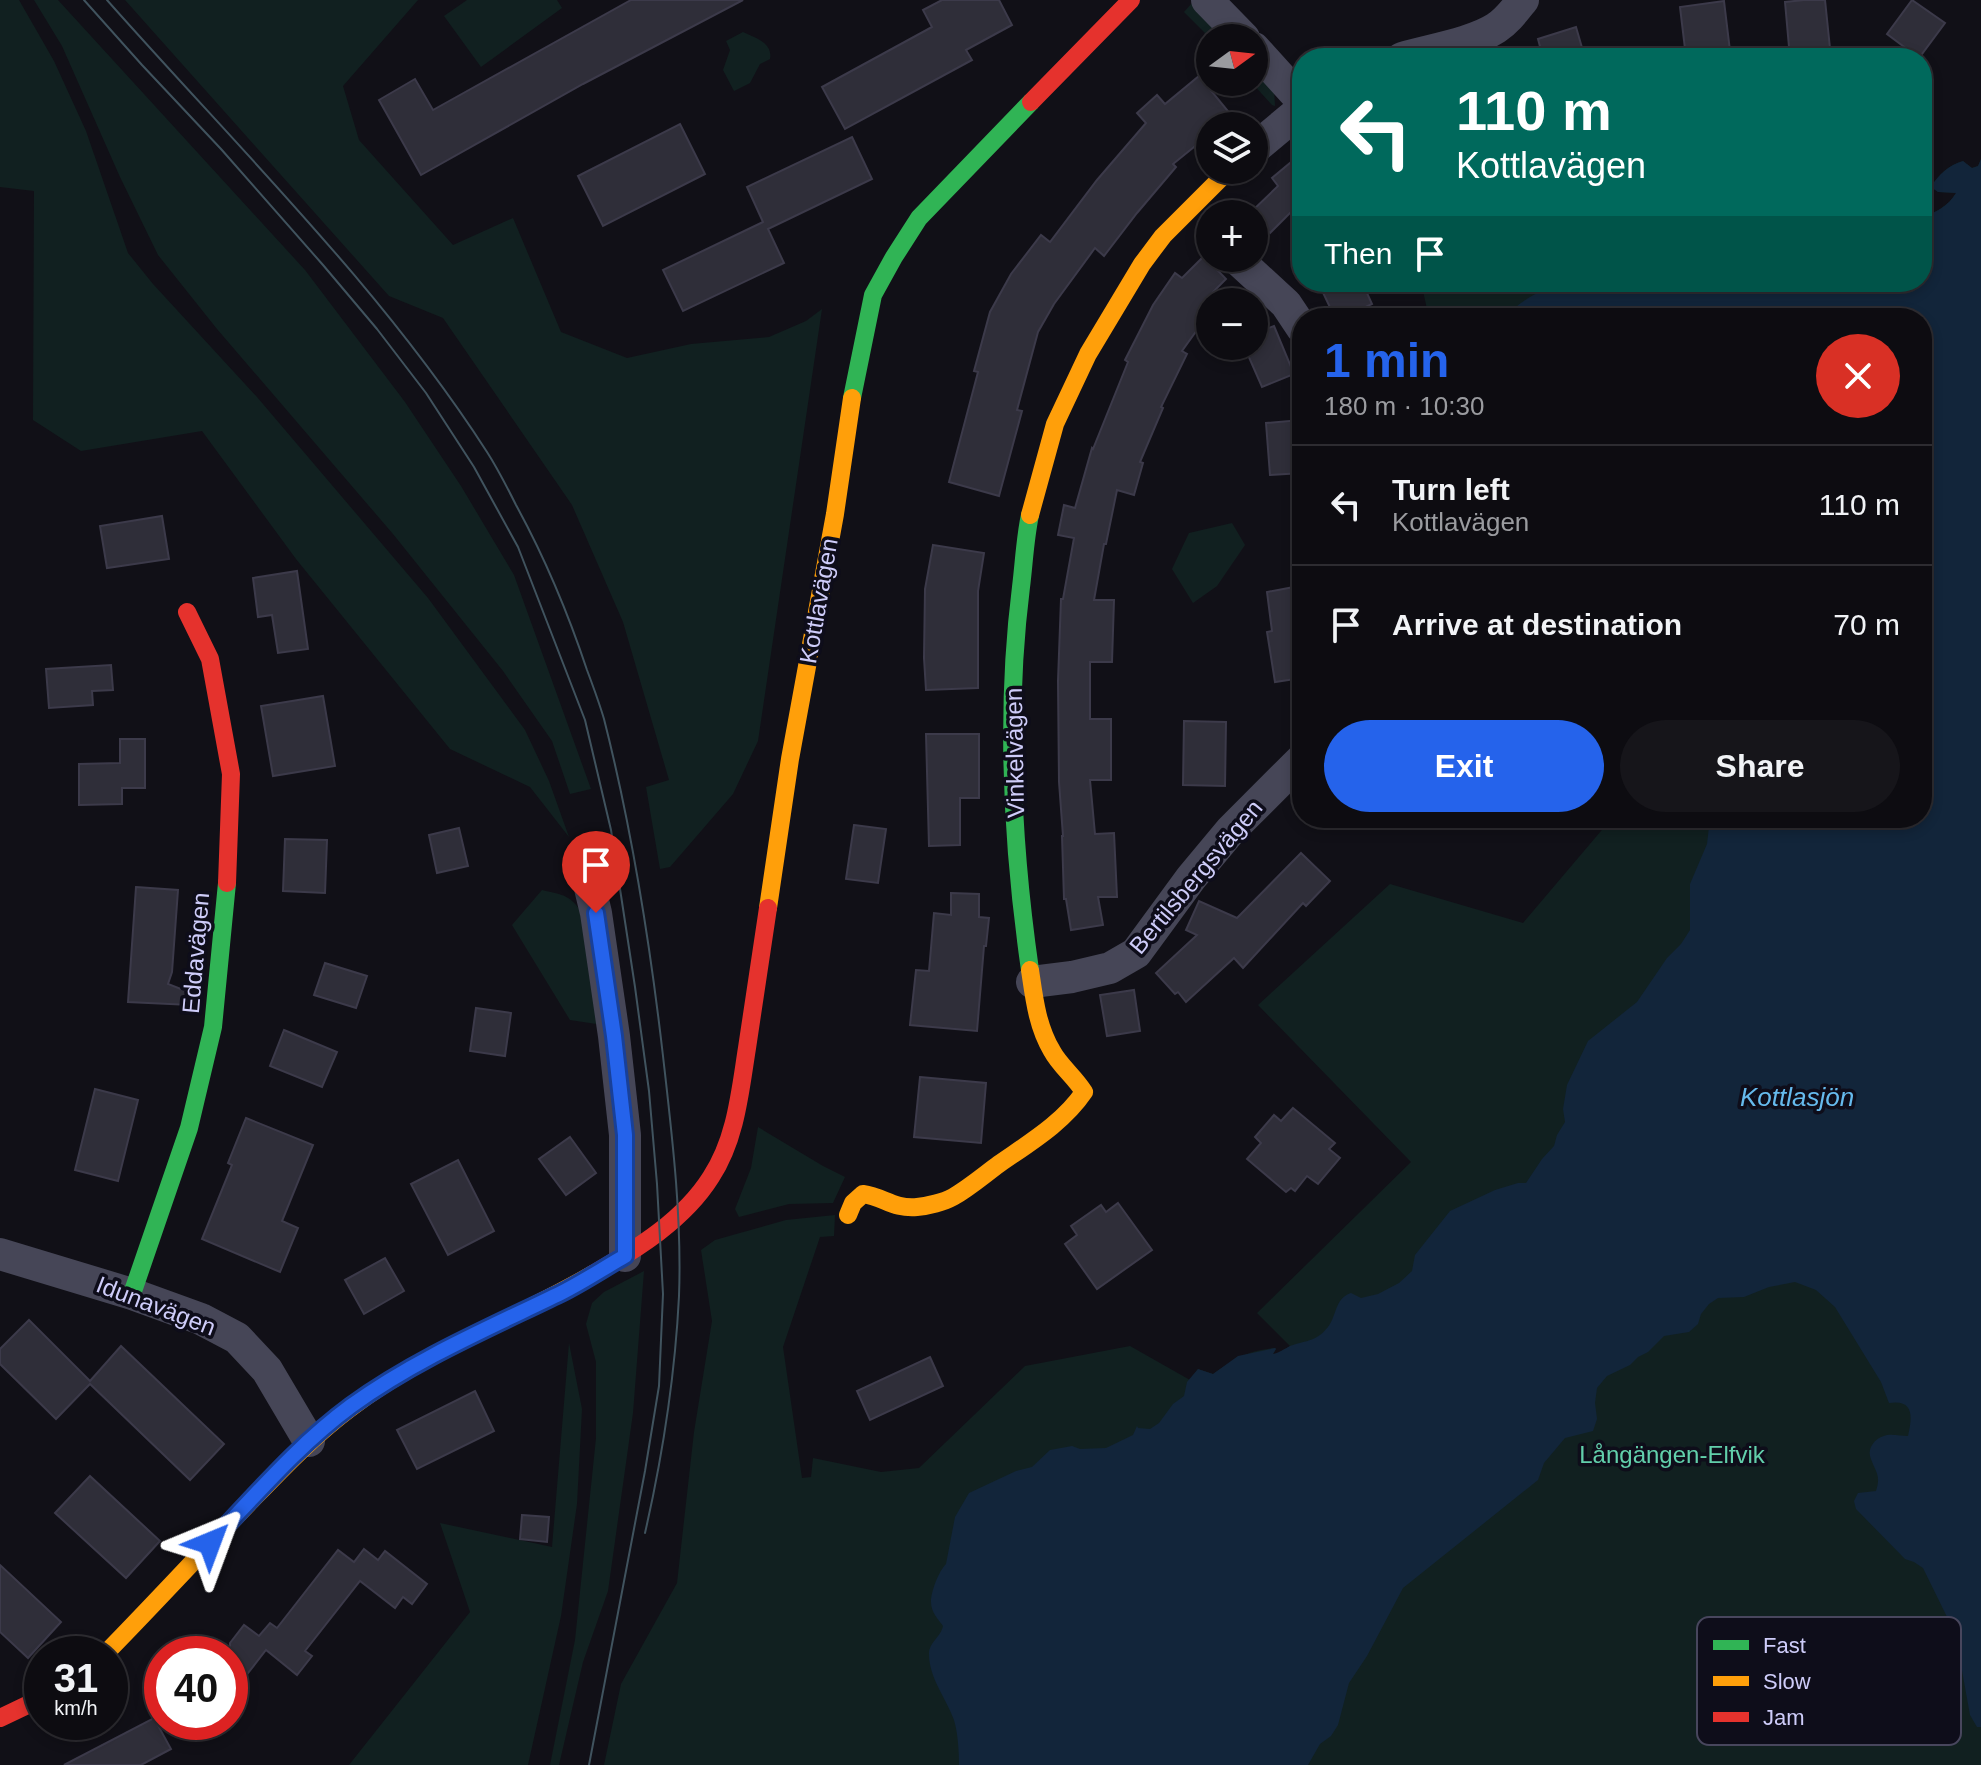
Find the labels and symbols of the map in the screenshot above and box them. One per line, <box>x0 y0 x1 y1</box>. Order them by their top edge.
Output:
north arrow <box>1196 24 1268 96</box>
street label: Kottlavägen <box>794 536 843 666</box>
street label: Vinkelvägen <box>1000 688 1029 818</box>
street label: Bertilsbergsvägen <box>1124 794 1268 959</box>
pin <box>562 831 630 913</box>
street label: Eddavägen <box>177 891 214 1015</box>
water label: Kottlasjön <box>1740 1082 1854 1112</box>
street label: Idunavägen <box>93 1270 220 1341</box>
park label: Långängen-Elfvik <box>1579 1441 1766 1468</box>
position arrow <box>168 1501 252 1585</box>
legend <box>1697 1617 1961 1745</box>
text: Fast <box>1763 1633 1806 1658</box>
speed limit sign: 40 <box>144 1636 248 1740</box>
text: Slow <box>1763 1669 1811 1694</box>
text: Jam <box>1763 1705 1805 1730</box>

